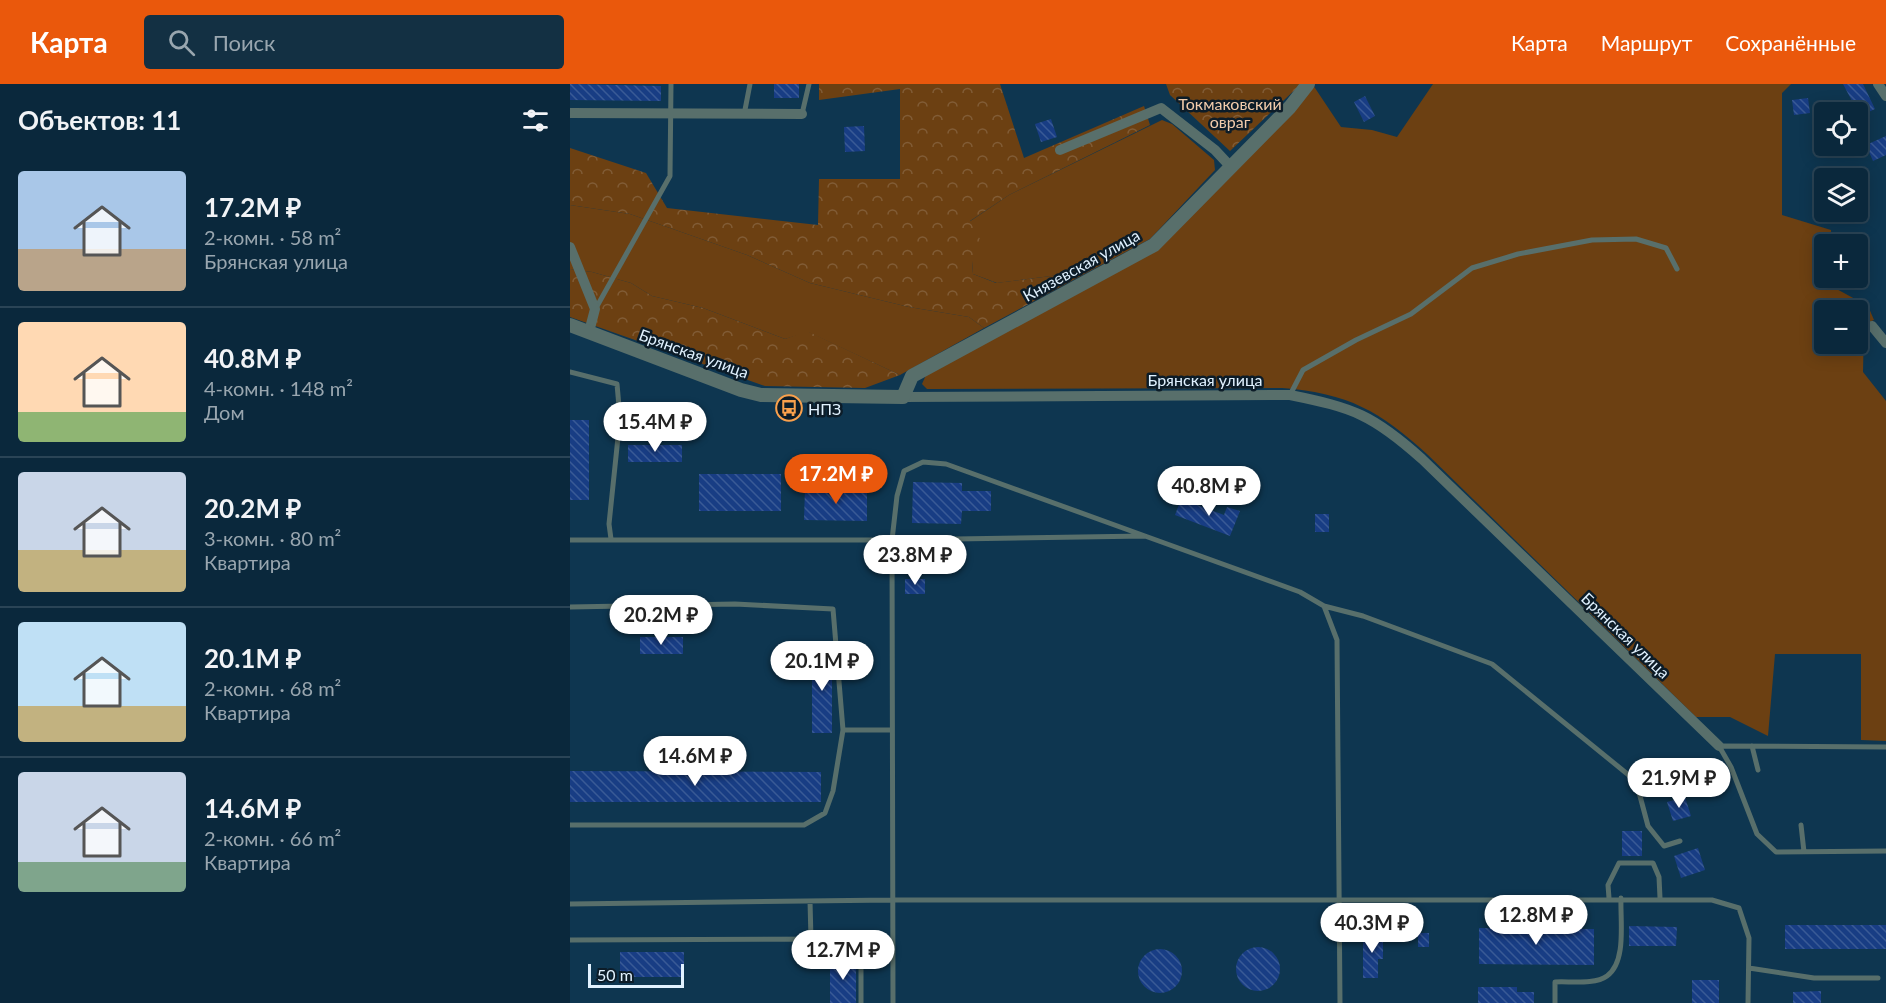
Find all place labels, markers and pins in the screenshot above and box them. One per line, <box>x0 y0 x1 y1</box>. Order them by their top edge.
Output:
bus stop icon: НПЗ <box>774 393 804 423</box>
place label: НПЗ <box>808 399 841 418</box>
pin: 15.4M ₽ <box>600 402 710 453</box>
pin: 17.2M ₽ <box>781 454 891 505</box>
pin: 40.8M ₽ <box>1154 466 1264 517</box>
pin: 23.8M ₽ <box>860 535 970 586</box>
pin: 20.2M ₽ <box>606 595 716 646</box>
pin: 20.1M ₽ <box>767 641 877 692</box>
pin: 14.6M ₽ <box>640 736 750 787</box>
pin: 21.9M ₽ <box>1624 758 1734 809</box>
pin: 12.8M ₽ <box>1481 895 1591 946</box>
pin: 40.3M ₽ <box>1317 903 1427 954</box>
pin: 12.7M ₽ <box>788 930 898 981</box>

